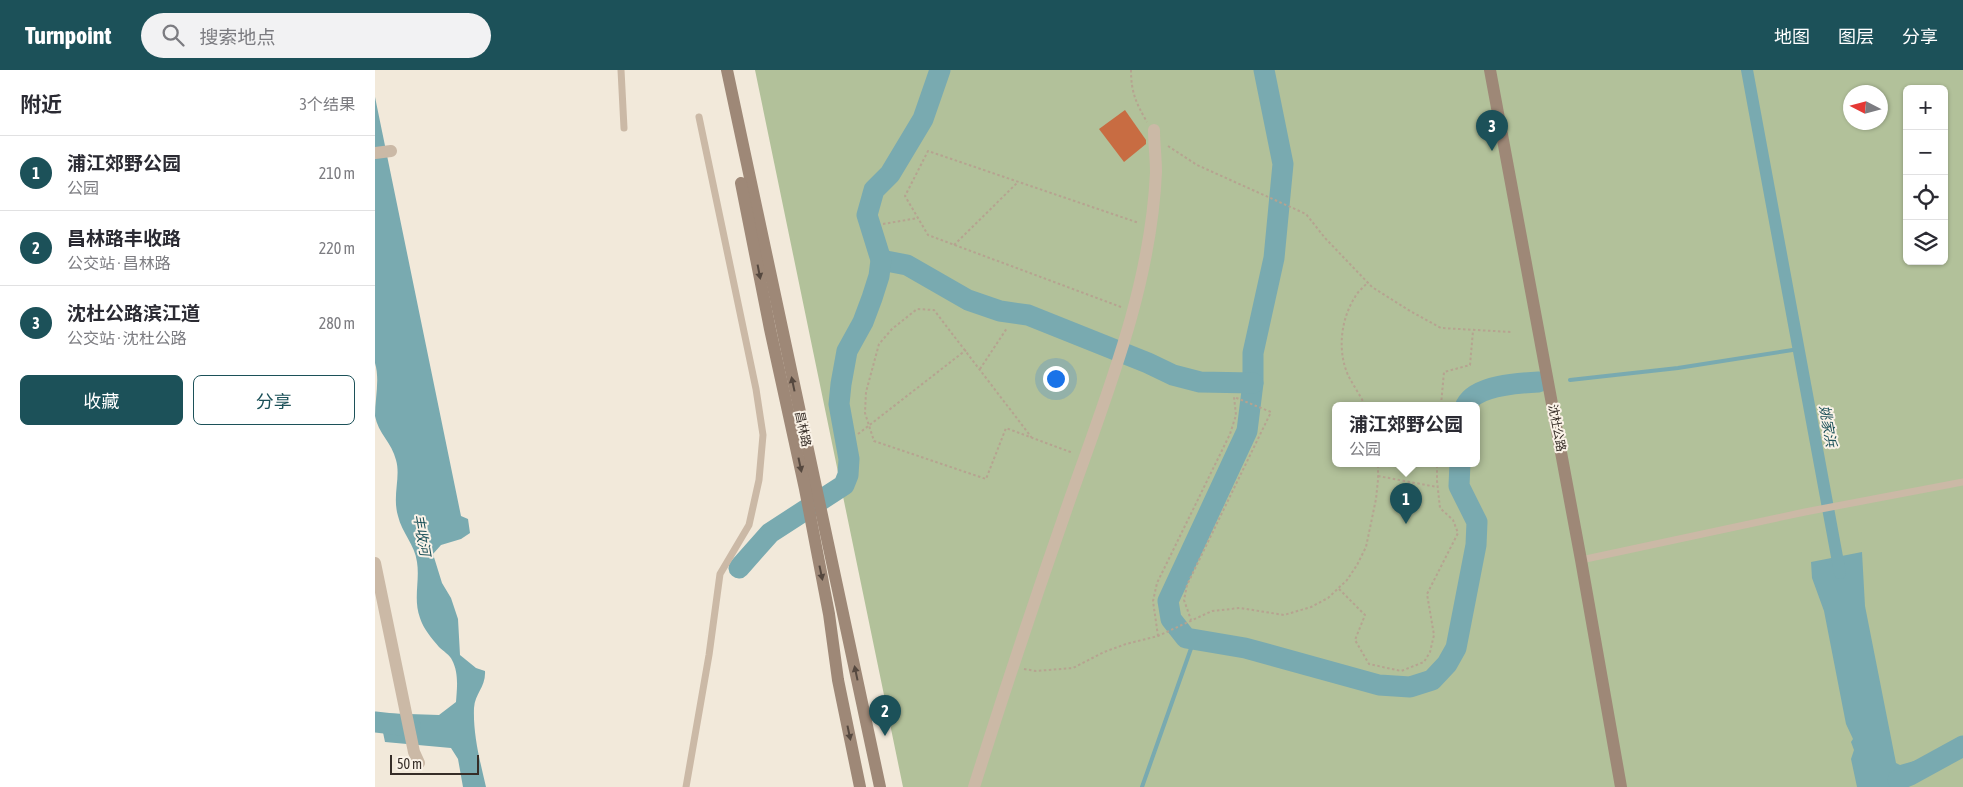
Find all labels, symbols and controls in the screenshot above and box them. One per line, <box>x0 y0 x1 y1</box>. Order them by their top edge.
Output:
search box <box>141 13 491 58</box>
icon: search <box>159 21 187 49</box>
text: Turnpoint <box>25 22 111 49</box>
text: 搜索地点 <box>199 26 275 48</box>
text: 地图 <box>1774 26 1810 47</box>
text: 图层 <box>1838 26 1874 47</box>
text: 分享 <box>1902 26 1938 47</box>
north arrow <box>1843 85 1888 130</box>
map controls <box>1903 85 1948 265</box>
button: + <box>1903 85 1948 130</box>
text: 附近 <box>20 92 62 116</box>
text: 3个结果 <box>299 95 355 113</box>
pin: 3 <box>1476 110 1508 151</box>
button: − <box>1903 130 1948 175</box>
text: 浦江郊野公园 <box>67 152 181 174</box>
text: 1 <box>32 164 40 182</box>
text: 210 m <box>319 164 355 182</box>
button: locate <box>1903 175 1948 220</box>
text: 公园 <box>67 179 99 197</box>
button: layers <box>1903 220 1948 265</box>
text: 昌林路丰收路 <box>67 227 181 249</box>
text: 2 <box>32 239 40 257</box>
text: 220 m <box>319 239 355 257</box>
text: 公交站 · 昌林路 <box>67 254 171 272</box>
one-way arrow <box>755 265 763 280</box>
text: 沈杜公路滨江道 <box>67 302 200 324</box>
text: 3 <box>32 314 40 332</box>
text: 280 m <box>319 314 355 332</box>
text: 公交站 · 沈杜公路 <box>67 329 187 347</box>
your location <box>1043 366 1069 392</box>
button: 收藏 <box>20 375 183 425</box>
button: 分享 <box>193 375 355 425</box>
one-way arrow <box>789 375 797 391</box>
popup <box>1332 402 1480 467</box>
street label: 沈杜公路 <box>1546 403 1568 453</box>
water label: 姚家浜 <box>1816 404 1840 449</box>
street label: 昌林路 <box>792 410 814 448</box>
text: 浦江郊野公园 <box>1349 413 1463 435</box>
text: 公园 <box>1349 440 1381 458</box>
one-way arrow <box>796 458 804 473</box>
pin: 1 <box>1390 483 1422 524</box>
water label: 丰收河 <box>410 513 434 560</box>
one-way arrow <box>817 566 825 582</box>
one-way arrow <box>851 665 859 681</box>
pin: 2 <box>869 695 901 736</box>
one-way arrow <box>846 726 854 742</box>
scale bar <box>390 752 479 775</box>
text: 50 m <box>397 756 422 772</box>

